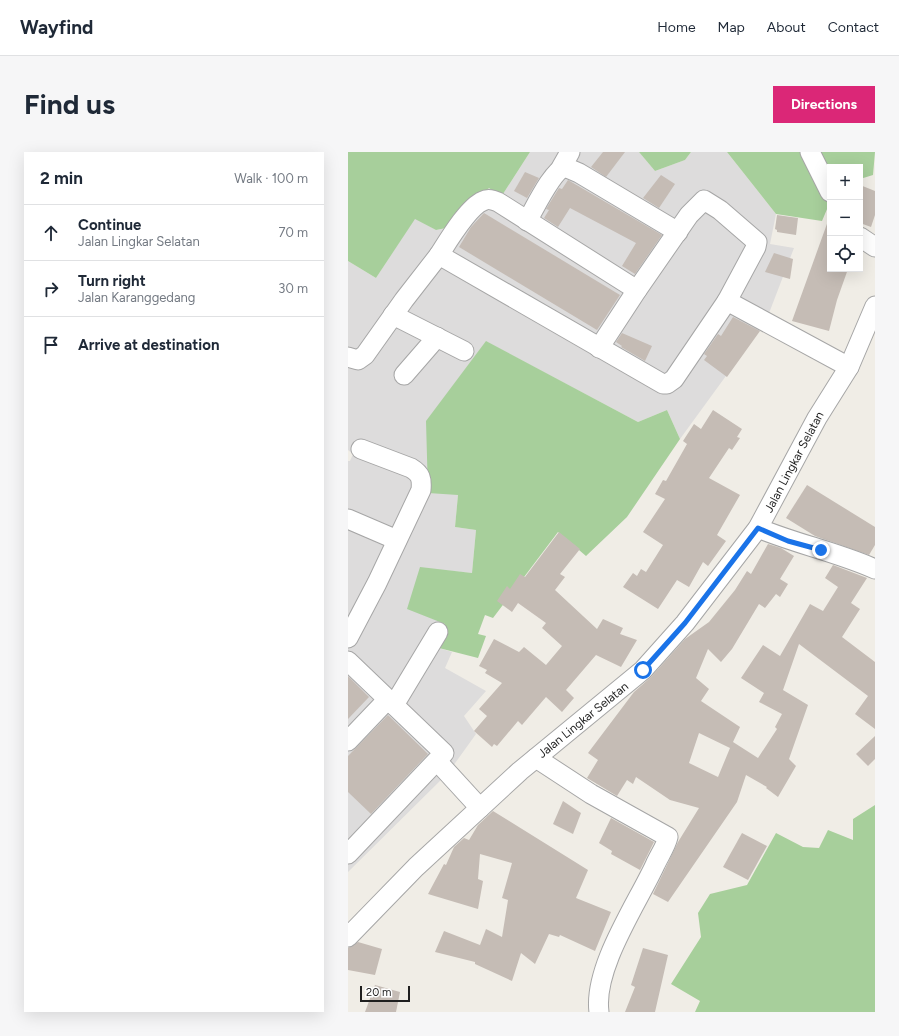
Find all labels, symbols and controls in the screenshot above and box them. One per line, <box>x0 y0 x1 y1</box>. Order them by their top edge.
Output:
text: Wayfind <box>20 16 93 39</box>
text: Home <box>657 19 696 36</box>
text: Map <box>718 19 745 36</box>
text: About <box>767 19 806 36</box>
text: Contact <box>828 19 879 36</box>
button: Directions <box>773 86 875 123</box>
text: Find us <box>24 87 115 121</box>
map controls <box>827 164 863 272</box>
button: + <box>827 164 863 200</box>
text: 2 min <box>40 168 83 188</box>
text: Walk · 100 m <box>234 171 308 186</box>
button: − <box>827 200 863 236</box>
text: Continue <box>78 216 141 234</box>
icon: ahead <box>40 222 62 244</box>
text: 70 m <box>278 225 308 240</box>
text: Jalan Lingkar Selatan <box>78 234 200 249</box>
button: locate <box>827 236 863 272</box>
text: Turn right <box>78 272 146 290</box>
icon: right <box>40 278 62 300</box>
text: 30 m <box>278 281 308 296</box>
text: Jalan Karanggedang <box>78 290 196 305</box>
icon: arrive <box>40 334 62 356</box>
text: Arrive at destination <box>78 336 219 354</box>
street label: Jalan Lingkar Selatan <box>761 409 827 515</box>
route end <box>812 541 830 559</box>
route start <box>634 661 652 679</box>
street label: Jalan Lingkar Selatan <box>535 679 631 761</box>
scale bar <box>360 984 410 1003</box>
text: 20 m <box>366 986 391 999</box>

